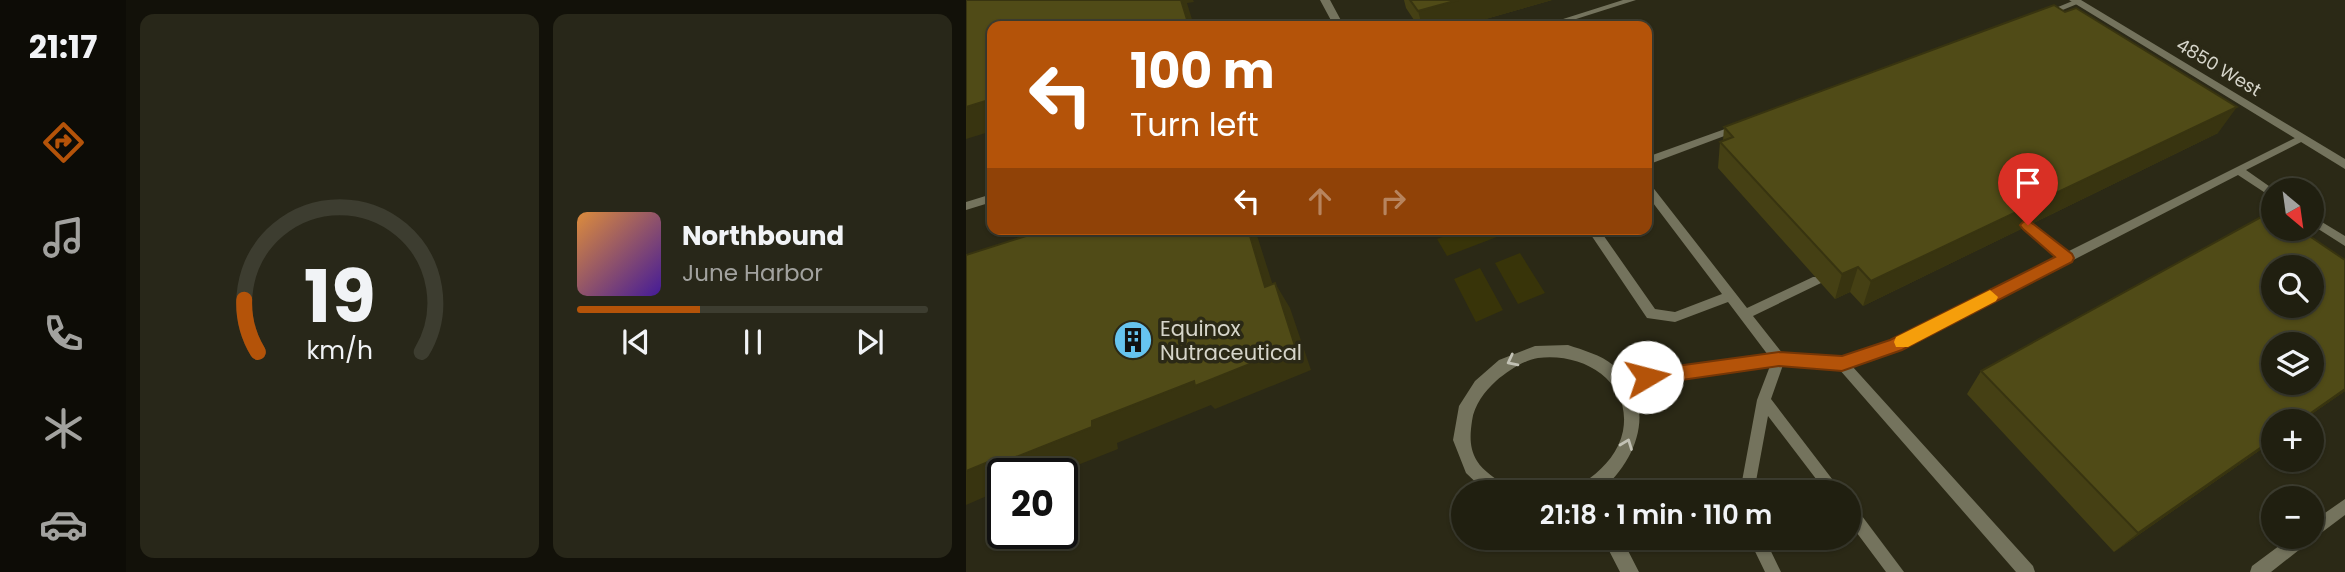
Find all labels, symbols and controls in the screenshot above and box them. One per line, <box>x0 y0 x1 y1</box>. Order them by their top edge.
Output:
text: 21:17 <box>29 24 97 69</box>
street label: 4850 West <box>2172 32 2266 102</box>
text: 100 m <box>1130 37 1275 105</box>
icon: left <box>1015 49 1106 140</box>
text: Turn left <box>1130 102 1259 147</box>
icon: directions <box>39 118 88 167</box>
pin <box>1998 153 2058 225</box>
icon: arrive <box>2009 164 2047 202</box>
north arrow <box>2261 178 2324 242</box>
map controls <box>2261 178 2324 549</box>
icon: left <box>1228 182 1266 220</box>
icon: ahead <box>1301 182 1339 220</box>
icon: right <box>1374 182 1412 220</box>
icon: music <box>39 213 88 262</box>
text: Northbound <box>682 218 844 254</box>
text: 19 <box>303 246 376 347</box>
button: search <box>2261 255 2324 318</box>
text: June Harbor <box>682 257 823 289</box>
icon: phone <box>39 309 88 358</box>
place label: Equinox Nutraceutical <box>1160 314 1302 367</box>
building icon: Equinox Nutraceutical <box>1112 319 1154 361</box>
icon: previous <box>617 323 655 361</box>
icon: pause <box>734 323 772 361</box>
icon: next <box>851 323 889 361</box>
button: layers <box>2261 332 2324 395</box>
text: km/h <box>306 333 373 368</box>
position arrow <box>1610 340 1684 414</box>
one-way arrow <box>1506 352 1519 366</box>
icon: climate <box>39 404 88 453</box>
button: + <box>2261 409 2324 472</box>
one-way arrow <box>1618 439 1632 451</box>
speed limit sign: 20 <box>987 458 1078 549</box>
button: − <box>2261 486 2324 549</box>
text: 21:18 · 1 min · 110 m <box>1540 497 1772 533</box>
icon: car <box>39 500 88 549</box>

